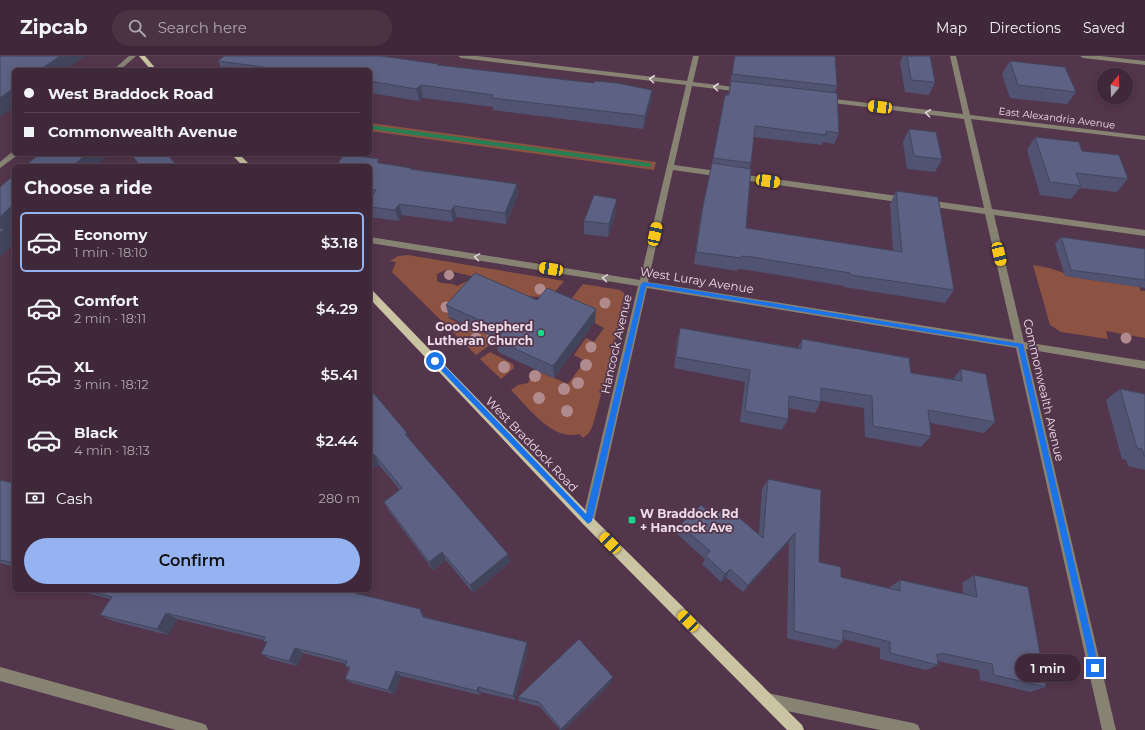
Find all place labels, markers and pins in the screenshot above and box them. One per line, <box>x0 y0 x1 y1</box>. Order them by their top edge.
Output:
place label: Good Shepherd Lutheran Church <box>427 319 533 348</box>
marker: Good Shepherd Lutheran Church <box>536 328 546 338</box>
place label: W Braddock Rd + Hancock Ave <box>640 506 739 535</box>
marker: W Braddock Rd + Hancock Ave <box>627 515 637 525</box>

